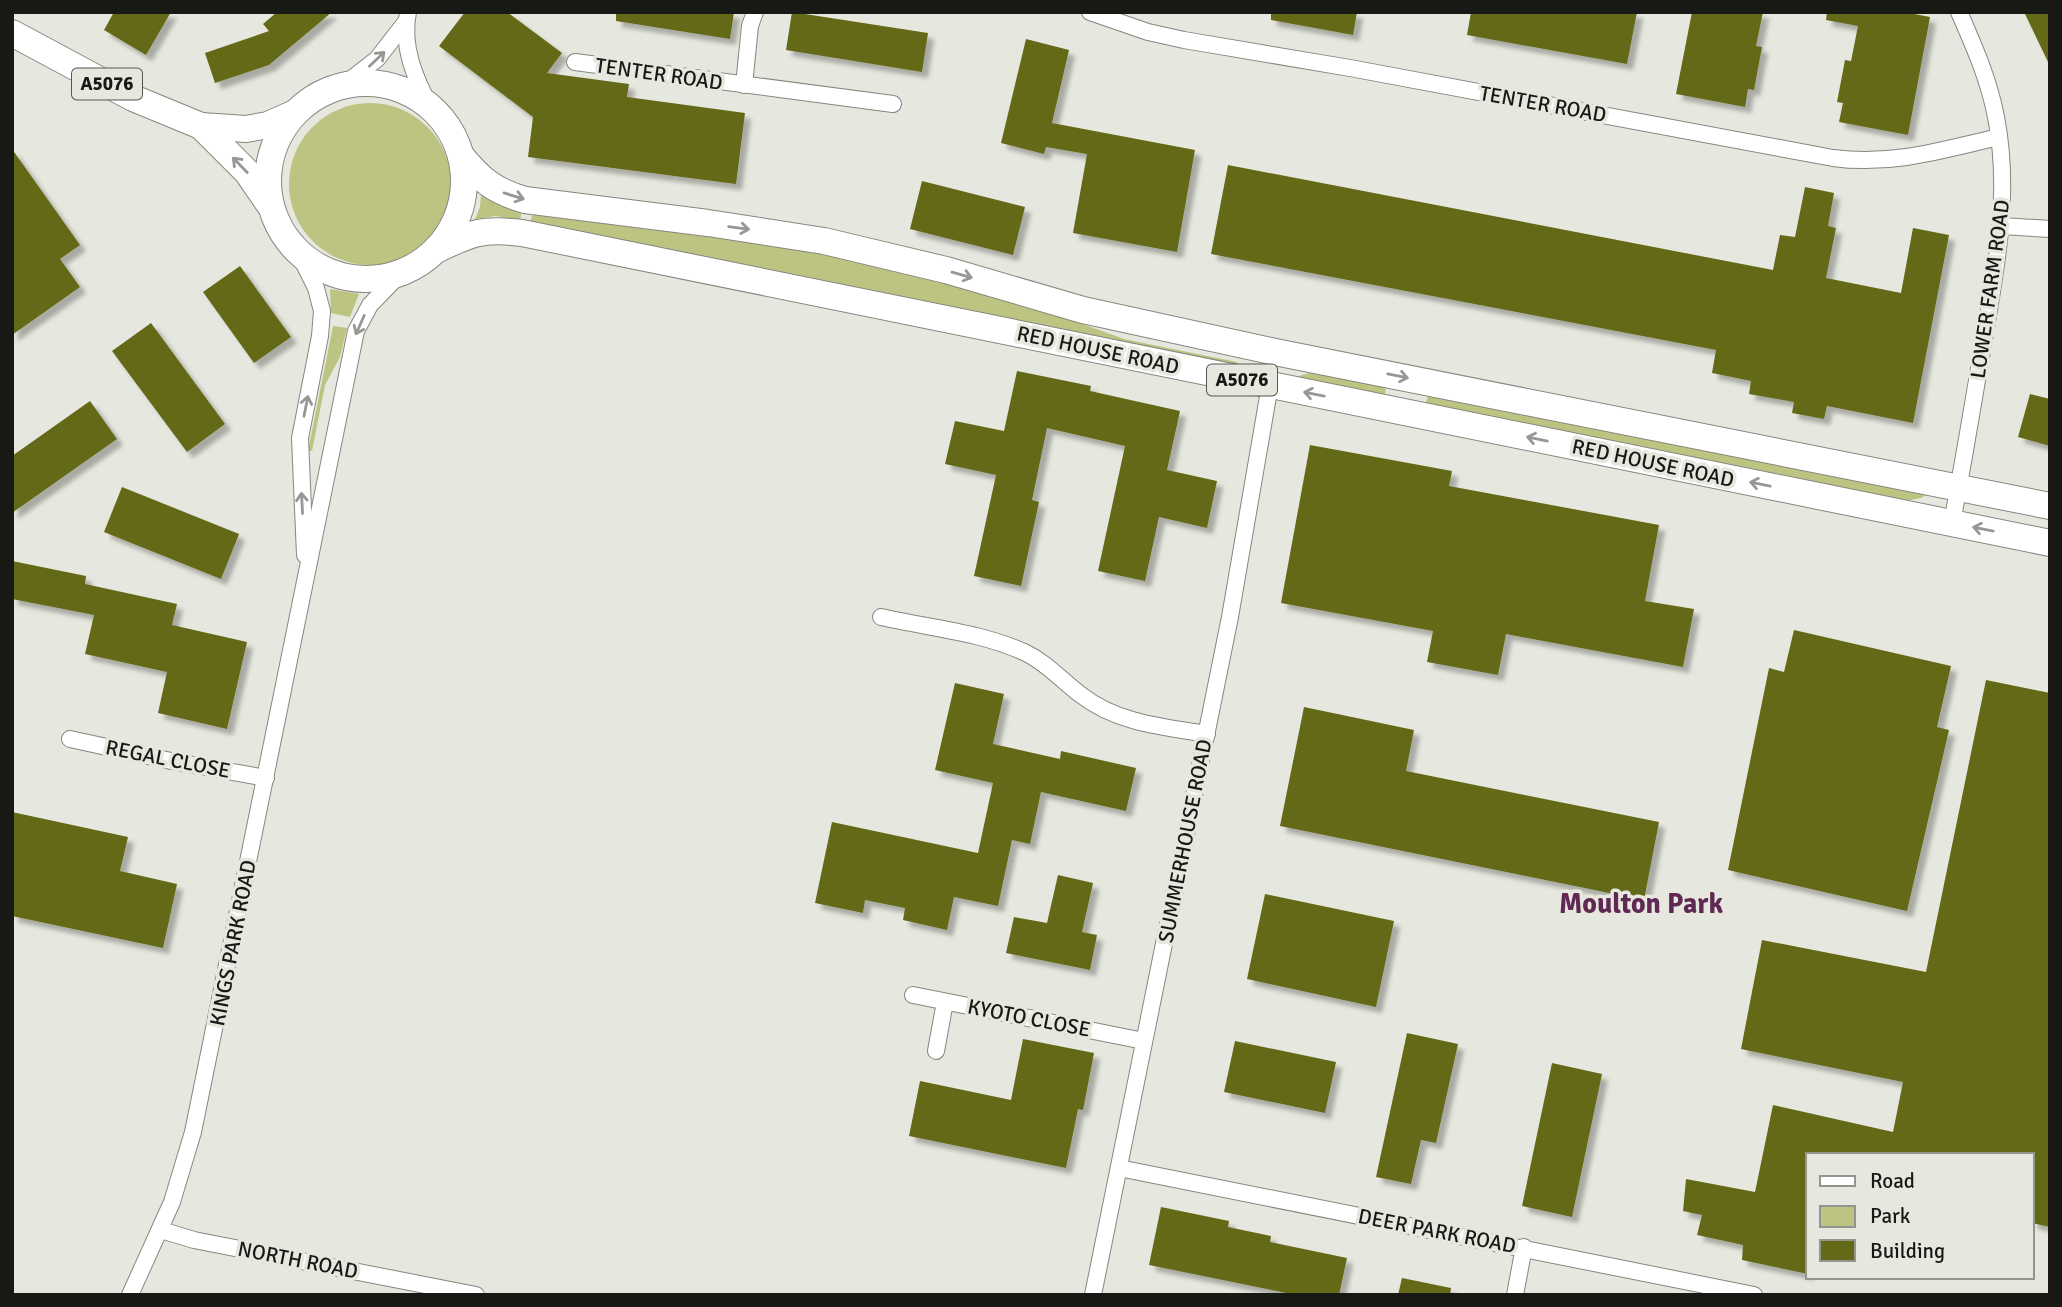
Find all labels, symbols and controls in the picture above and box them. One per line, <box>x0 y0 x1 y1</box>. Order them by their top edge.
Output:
one-way arrow <box>368 50 385 67</box>
street label: TENTER ROAD <box>594 52 724 96</box>
road number: A5076 <box>72 68 142 100</box>
street label: TENTER ROAD <box>1478 80 1608 128</box>
one-way arrow <box>231 157 248 174</box>
one-way arrow <box>503 191 525 204</box>
street label: LOWER FARM ROAD <box>1965 198 2015 380</box>
one-way arrow <box>727 221 750 234</box>
one-way arrow <box>950 269 972 282</box>
one-way arrow <box>353 313 366 335</box>
street label: RED HOUSE ROAD <box>1014 320 1182 380</box>
road number: A5076 <box>1207 364 1277 396</box>
one-way arrow <box>1386 369 1409 383</box>
one-way arrow <box>1303 387 1326 401</box>
one-way arrow <box>300 395 313 418</box>
one-way arrow <box>1526 431 1549 445</box>
street label: RED HOUSE ROAD <box>1569 433 1737 493</box>
one-way arrow <box>1749 477 1772 491</box>
one-way arrow <box>296 492 309 515</box>
one-way arrow <box>1972 522 1995 536</box>
street label: REGAL CLOSE <box>103 734 233 784</box>
street label: SUMMERHOUSE ROAD <box>1153 737 1217 945</box>
street label: KINGS PARK ROAD <box>204 858 262 1028</box>
district label: Moulton Park <box>1559 887 1723 921</box>
street label: KYOTO CLOSE <box>965 993 1093 1043</box>
legend <box>1806 1153 2034 1279</box>
text: Road <box>1870 1168 1915 1194</box>
street label: DEER PARK ROAD <box>1356 1203 1518 1259</box>
text: Park <box>1870 1203 1911 1229</box>
street label: NORTH ROAD <box>236 1236 360 1284</box>
text: Building <box>1870 1238 1945 1264</box>

